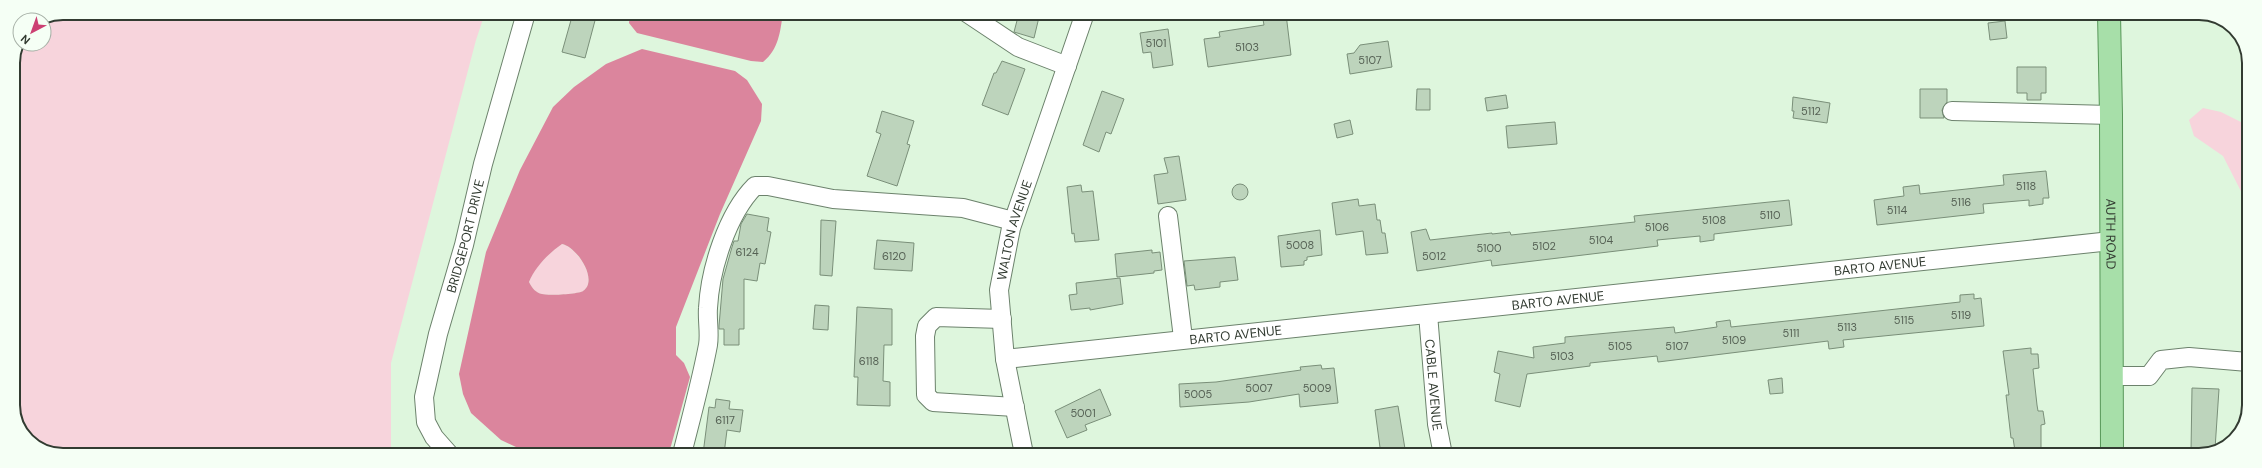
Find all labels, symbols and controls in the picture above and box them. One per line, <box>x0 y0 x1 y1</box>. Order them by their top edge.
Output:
north arrow <box>12 12 52 52</box>
text: N <box>18 32 33 47</box>
house number: 5101 <box>1145 36 1167 50</box>
house number: 5103 <box>1235 40 1259 54</box>
house number: 5107 <box>1358 53 1382 67</box>
house number: 5112 <box>1801 104 1821 118</box>
street label: BRIDGEPORT DRIVE <box>442 178 488 295</box>
street label: WALTON AVENUE <box>993 178 1036 282</box>
house number: 5118 <box>2016 179 2036 193</box>
house number: 5116 <box>1951 195 1971 209</box>
street label: AUTH ROAD <box>2102 198 2119 270</box>
house number: 5114 <box>1887 203 1907 217</box>
house number: 5110 <box>1759 208 1781 222</box>
house number: 5108 <box>1702 213 1726 227</box>
house number: 5106 <box>1645 220 1669 234</box>
house number: 5104 <box>1589 233 1613 247</box>
house number: 5008 <box>1286 238 1314 252</box>
house number: 5102 <box>1532 239 1556 253</box>
house number: 5100 <box>1476 241 1502 255</box>
house number: 6124 <box>735 245 759 259</box>
house number: 6120 <box>882 249 906 263</box>
house number: 5012 <box>1422 249 1446 263</box>
street label: BARTO AVENUE <box>1833 253 1927 280</box>
street label: BARTO AVENUE <box>1511 287 1605 314</box>
house number: 5119 <box>1951 308 1971 322</box>
house number: 5115 <box>1894 313 1914 327</box>
house number: 5113 <box>1837 320 1857 334</box>
street label: BARTO AVENUE <box>1189 322 1283 348</box>
house number: 5111 <box>1782 326 1800 340</box>
house number: 5109 <box>1722 333 1746 347</box>
street label: CABLE AVENUE <box>1421 338 1446 432</box>
house number: 5105 <box>1608 339 1632 353</box>
house number: 5107 <box>1665 339 1689 353</box>
house number: 5103 <box>1550 349 1574 363</box>
house number: 6118 <box>859 354 879 368</box>
house number: 5007 <box>1245 381 1273 395</box>
house number: 5009 <box>1303 381 1331 395</box>
house number: 5005 <box>1184 387 1213 401</box>
house number: 5001 <box>1070 406 1096 420</box>
house number: 6117 <box>715 413 735 427</box>

